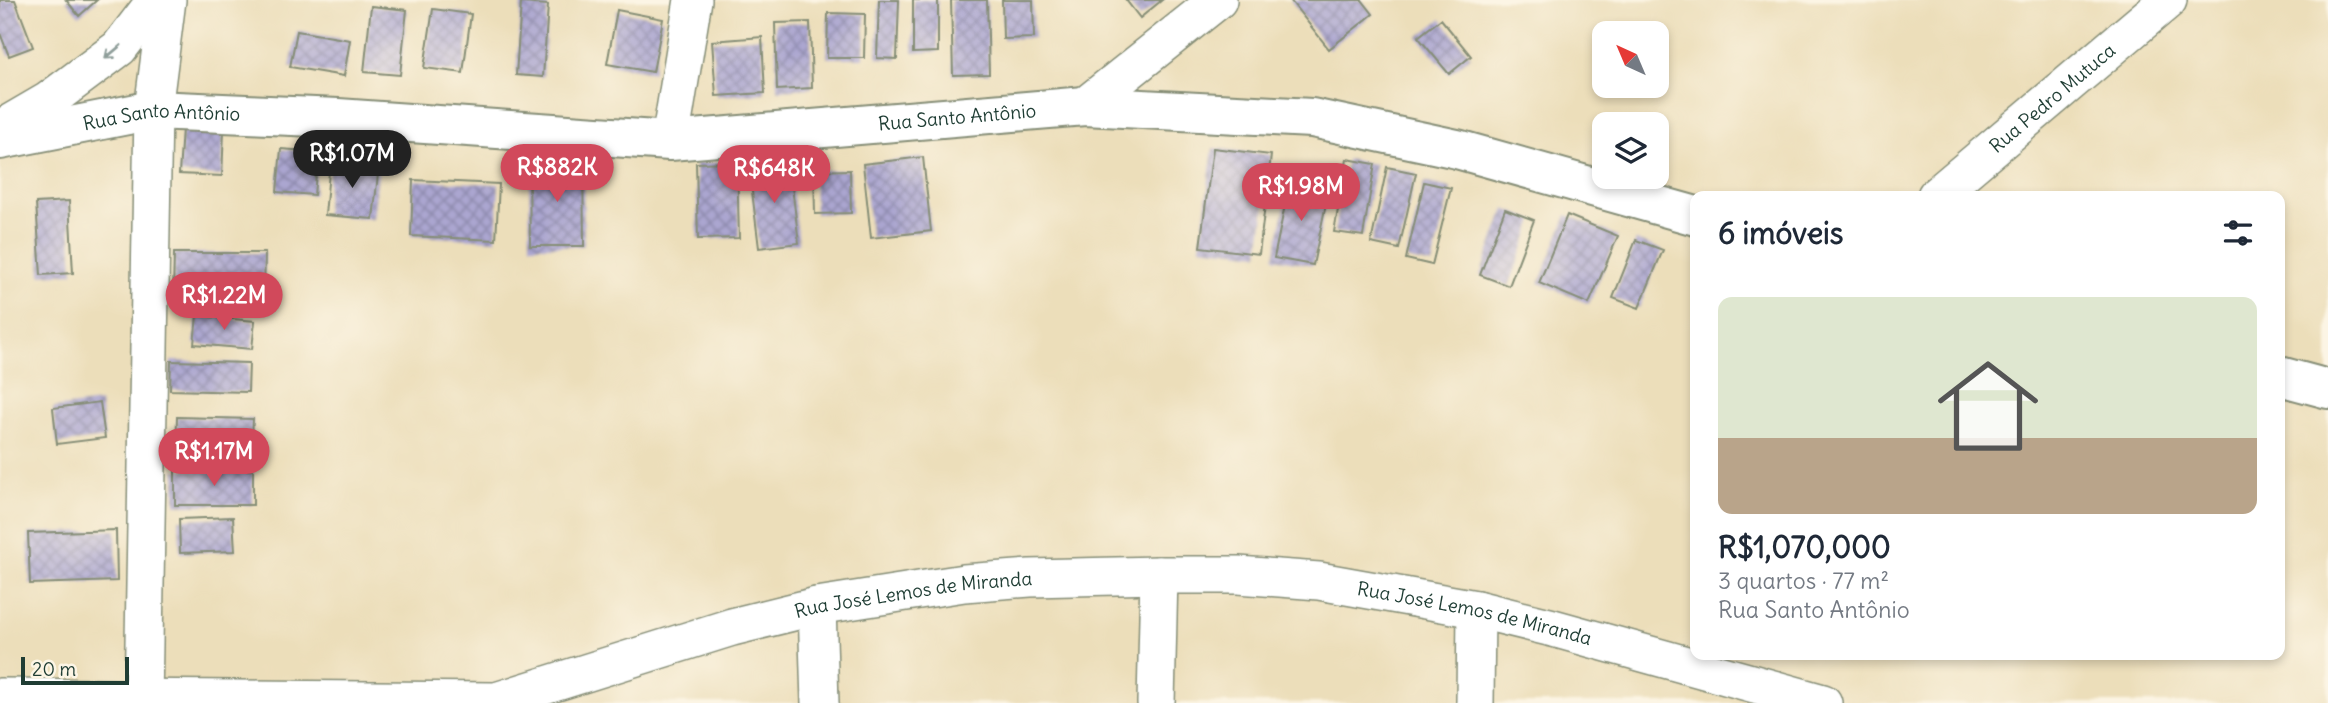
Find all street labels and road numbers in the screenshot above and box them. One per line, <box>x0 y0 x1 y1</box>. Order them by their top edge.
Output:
street label: Rua Pedro Mutuca <box>1984 38 2120 158</box>
street label: Rua Santo Antônio <box>81 98 241 135</box>
street label: Rua Santo Antônio <box>877 98 1037 135</box>
street label: Rua José Lemos de Miranda <box>792 566 1033 623</box>
street label: Rua José Lemos de Miranda <box>1355 576 1595 650</box>

